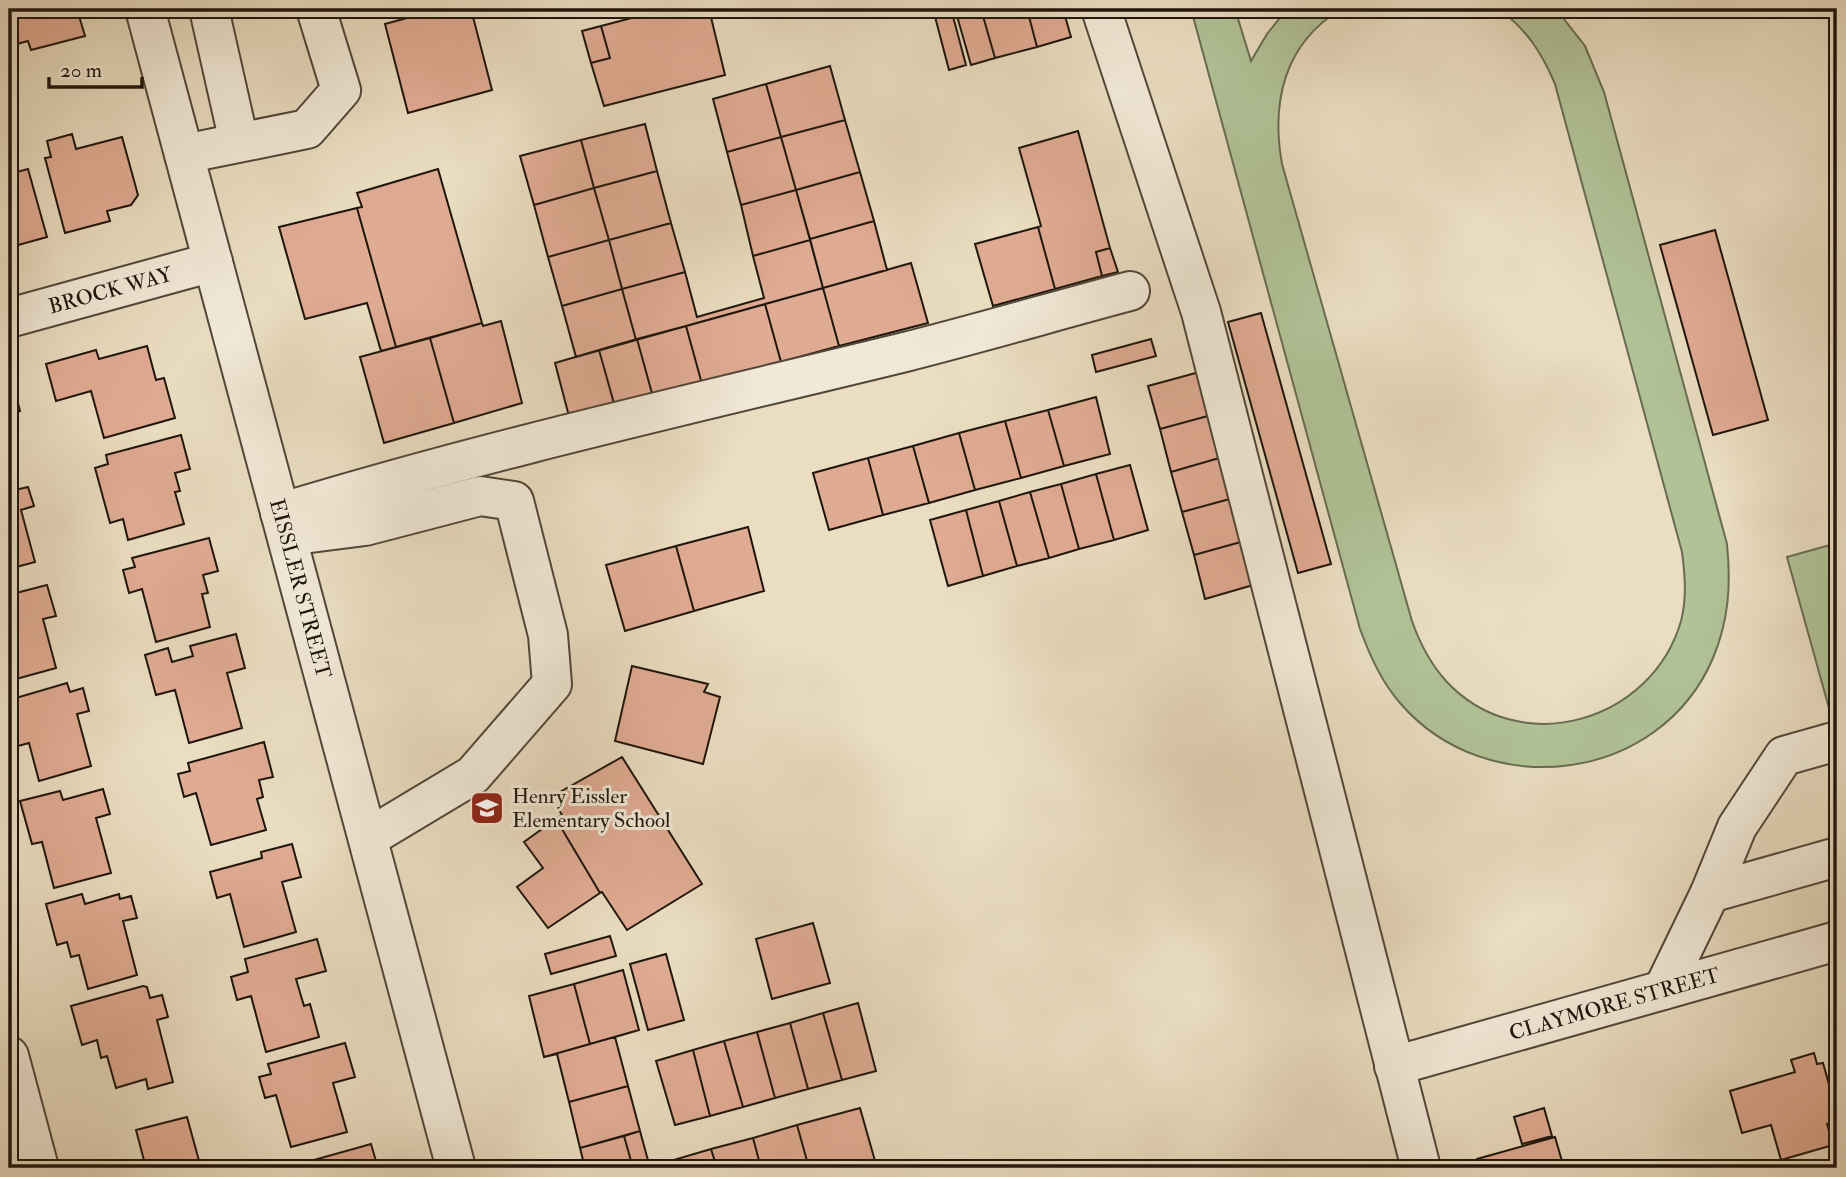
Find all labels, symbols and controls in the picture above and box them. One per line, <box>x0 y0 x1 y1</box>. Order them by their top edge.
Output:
scale bar <box>49 46 142 90</box>
text: 20 m <box>60 57 102 84</box>
street label: BROCK WAY <box>45 260 176 320</box>
street label: EISSLER STREET <box>263 496 338 682</box>
place label: Henry Eissler Elementary School <box>512 783 671 834</box>
school or university icon: Henry Eissler Elementary School <box>468 789 506 827</box>
street label: CLAYMORE STREET <box>1506 961 1723 1046</box>

